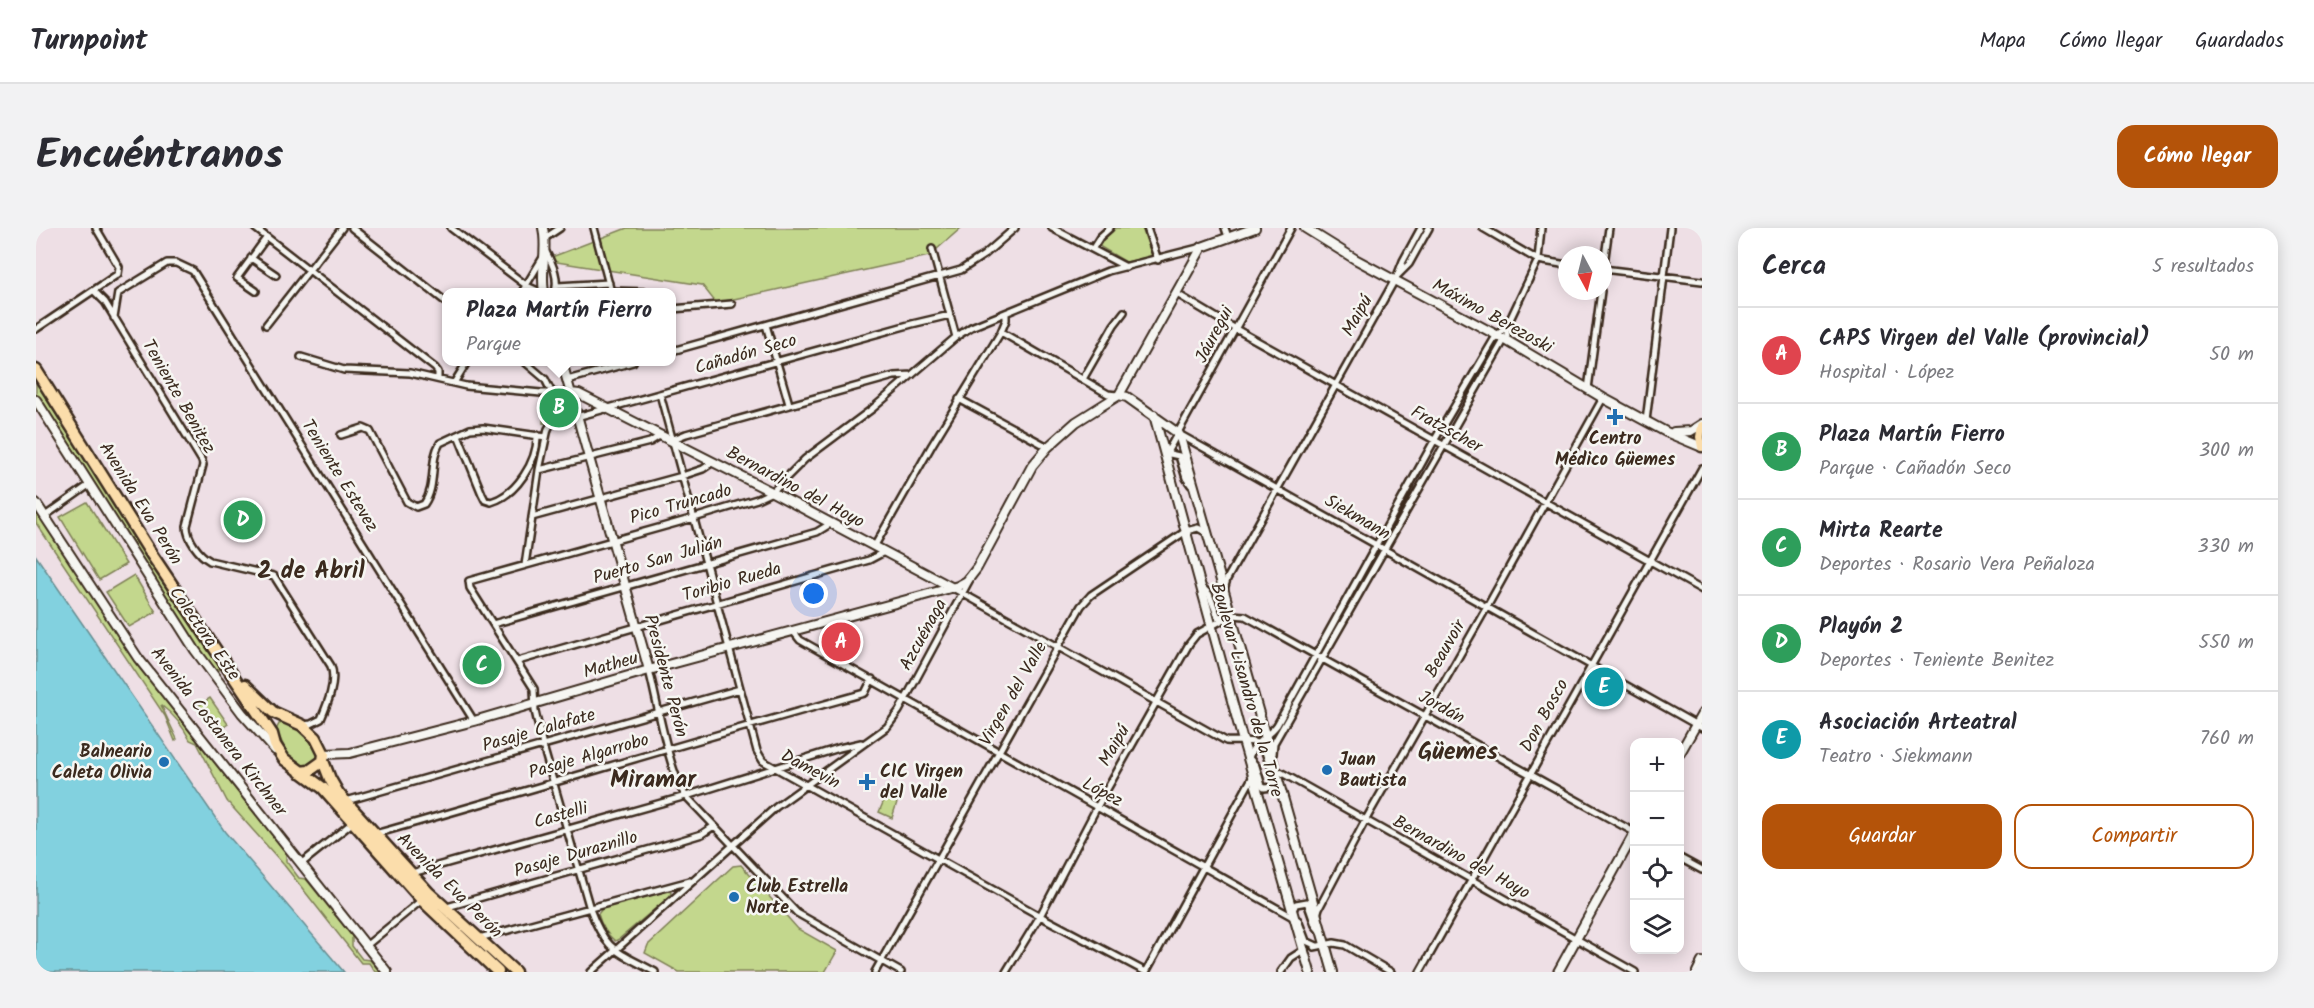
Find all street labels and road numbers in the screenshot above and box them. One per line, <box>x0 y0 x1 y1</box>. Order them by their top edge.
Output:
street label: Máximo Berezoski <box>1426 272 1558 363</box>
street label: Maipú <box>1335 289 1382 342</box>
street label: Jáuregui <box>1188 301 1242 369</box>
street label: Cañadón Seco <box>692 327 800 383</box>
street label: Teniente Benitez <box>133 334 223 460</box>
street label: Fratzscher <box>1405 398 1488 462</box>
street label: Teniente Estevez <box>293 414 385 538</box>
street label: Avenida Eva Perón <box>90 437 190 571</box>
street label: Bernardino del Hoyo <box>721 439 869 537</box>
street label: Pico Truncado <box>627 477 735 533</box>
street label: Siekmann <box>1318 487 1396 549</box>
street label: Puerto San Julián <box>590 529 726 593</box>
street label: Toribio Rueda <box>679 555 785 611</box>
street label: Boulevar Lisandro de la Torre <box>1201 579 1291 801</box>
street label: Colectora Este <box>161 581 247 687</box>
street label: Azcuénaga <box>892 594 956 676</box>
street label: Presidente Perón <box>635 611 695 741</box>
street label: Beauvoir <box>1418 614 1475 683</box>
street label: Virgen del Valle <box>972 636 1056 752</box>
street label: Avenida Costanera Kirchner <box>142 641 294 824</box>
street label: Matheu <box>580 644 642 688</box>
street label: Don Bosco <box>1513 674 1577 758</box>
street label: Jordán <box>1412 683 1470 733</box>
street label: Pasaje Calafate <box>479 701 599 761</box>
street label: Maipú <box>1091 719 1139 772</box>
street label: Pasaje Algarrobo <box>525 726 653 788</box>
street label: Damevin <box>775 742 845 798</box>
street label: López <box>1076 770 1128 816</box>
street label: Castelli <box>531 794 592 838</box>
street label: Bernardino del Hoyo <box>1387 808 1535 908</box>
street label: Pasaje Duraznillo <box>511 823 641 887</box>
street label: Avenida Eva Perón <box>389 826 509 946</box>

